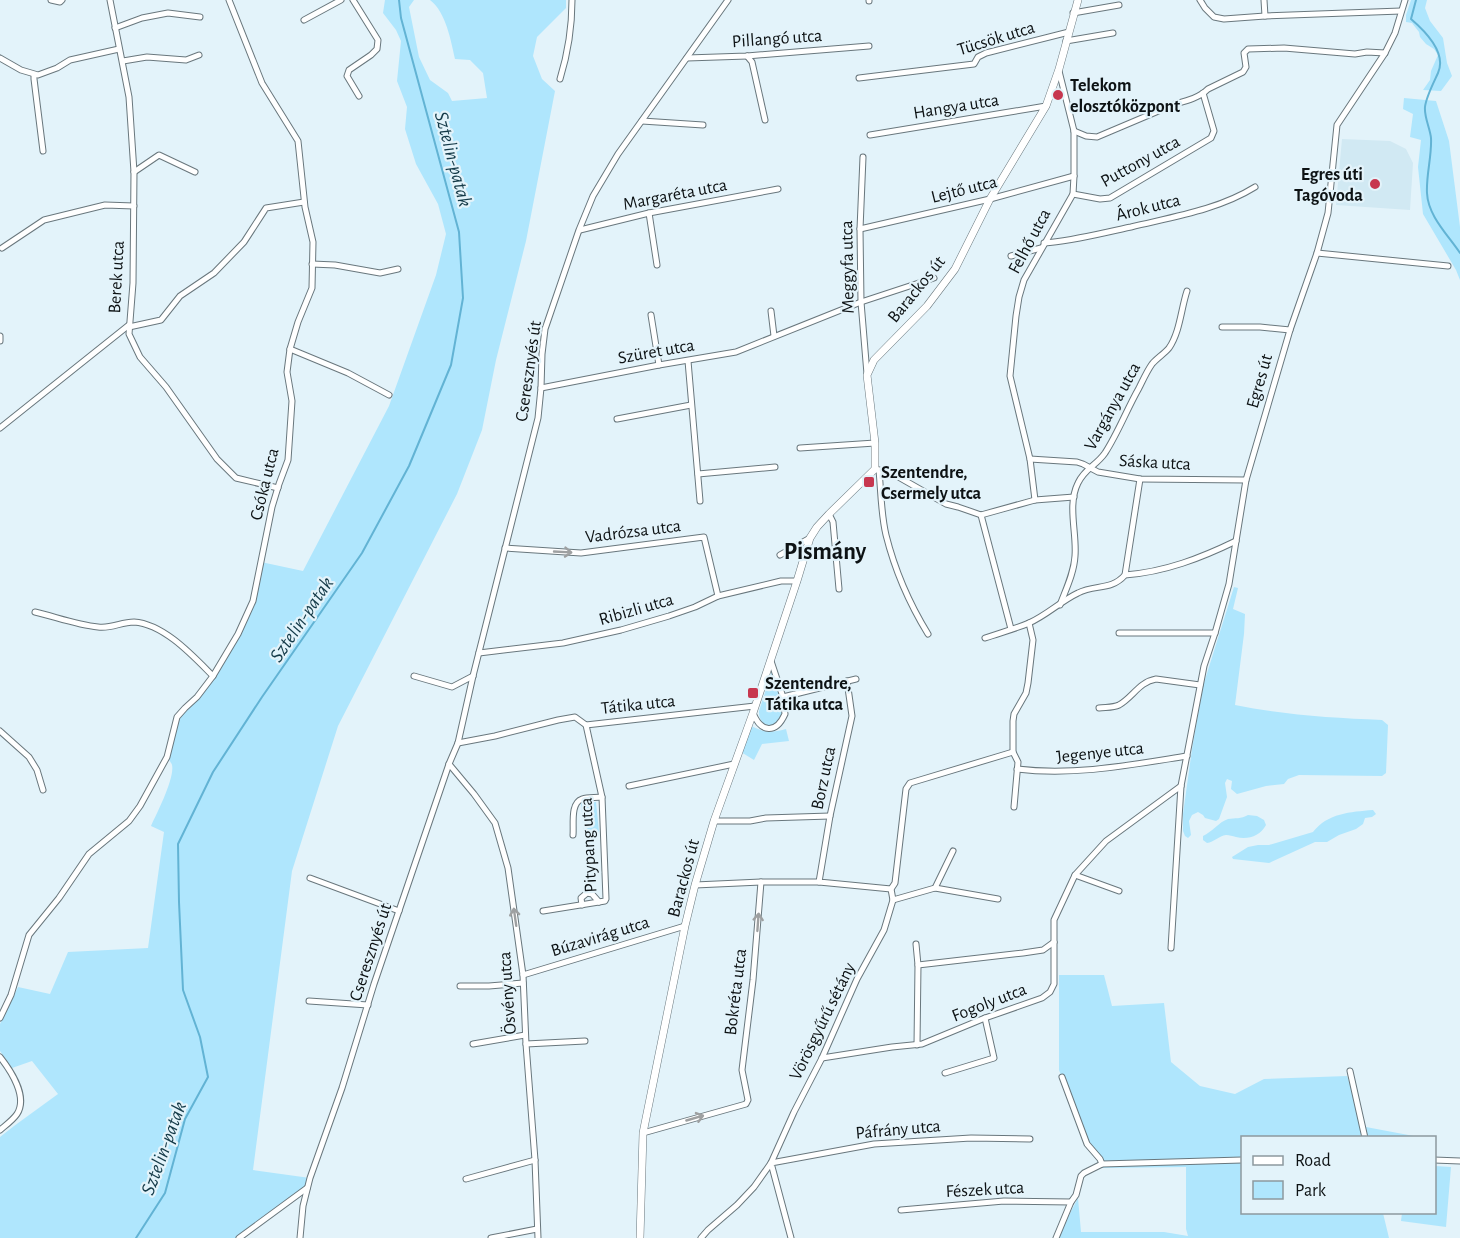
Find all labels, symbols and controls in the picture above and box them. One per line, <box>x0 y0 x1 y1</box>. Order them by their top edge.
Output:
street label: Tücsök utca <box>955 19 1037 59</box>
street label: Pillangó utca <box>731 27 823 51</box>
place label: Telekom elosztóközpont <box>1070 77 1180 116</box>
marker: Telekom elosztóközpont <box>1051 88 1065 102</box>
street label: Hangya utca <box>912 91 1000 123</box>
water label: Sztelin-patak <box>431 109 475 209</box>
street label: Puttony utca <box>1098 133 1183 191</box>
place label: Egres úti Tagóvoda <box>1294 166 1363 205</box>
street label: Lejtő utca <box>929 173 999 207</box>
street label: Margaréta utca <box>622 176 729 214</box>
marker: Egres úti Tagóvoda <box>1368 177 1382 191</box>
street label: Árok utca <box>1113 188 1182 225</box>
street label: Felhő utca <box>1005 206 1054 277</box>
street label: Meggyfa utca <box>838 220 858 314</box>
street label: Berek utca <box>106 240 128 314</box>
street label: Barackos út <box>885 253 949 326</box>
street label: Cseresznyés út <box>513 319 545 423</box>
street label: Szüret utca <box>616 336 696 368</box>
street label: Egres út <box>1244 352 1276 410</box>
street label: Vargánya utca <box>1081 360 1144 453</box>
street label: Csóka utca <box>247 446 283 522</box>
street label: Sáska utca <box>1119 452 1191 474</box>
place label: Szentendre, Csermely utca <box>881 464 982 503</box>
marker: Szentendre, Csermely utca <box>862 475 876 489</box>
street label: Vadrózsa utca <box>584 517 682 547</box>
district label: Pismány <box>784 540 867 564</box>
one-way arrow <box>553 546 573 557</box>
water label: Sztelin-patak <box>266 573 337 666</box>
street label: Ribizli utca <box>597 591 676 629</box>
place label: Szentendre, Tátika utca <box>765 675 851 714</box>
marker: Szentendre, Tátika utca <box>746 686 760 700</box>
street label: Tátika utca <box>600 692 676 718</box>
street label: Jegenye utca <box>1056 739 1145 767</box>
street label: Borz utca <box>809 745 839 811</box>
street label: Pitypang utca <box>578 797 600 893</box>
street label: Barackos út <box>665 837 703 919</box>
street label: Cseresznyés út <box>347 901 395 1003</box>
one-way arrow <box>509 907 520 927</box>
one-way arrow <box>753 912 764 932</box>
street label: Búzavirág utca <box>549 913 652 960</box>
street label: Bokréta utca <box>722 948 750 1037</box>
street label: Ösvény utca <box>494 951 520 1035</box>
street label: Vörösgyűrű sétány <box>787 960 859 1083</box>
street label: Fogoly utca <box>950 980 1029 1025</box>
water label: Sztelin-patak <box>138 1099 190 1198</box>
one-way arrow <box>685 1112 704 1124</box>
street label: Páfrány utca <box>855 1117 942 1143</box>
legend <box>1241 1136 1436 1214</box>
text: Road <box>1295 1152 1331 1170</box>
street label: Fészek utca <box>945 1179 1025 1201</box>
text: Park <box>1295 1182 1327 1200</box>

